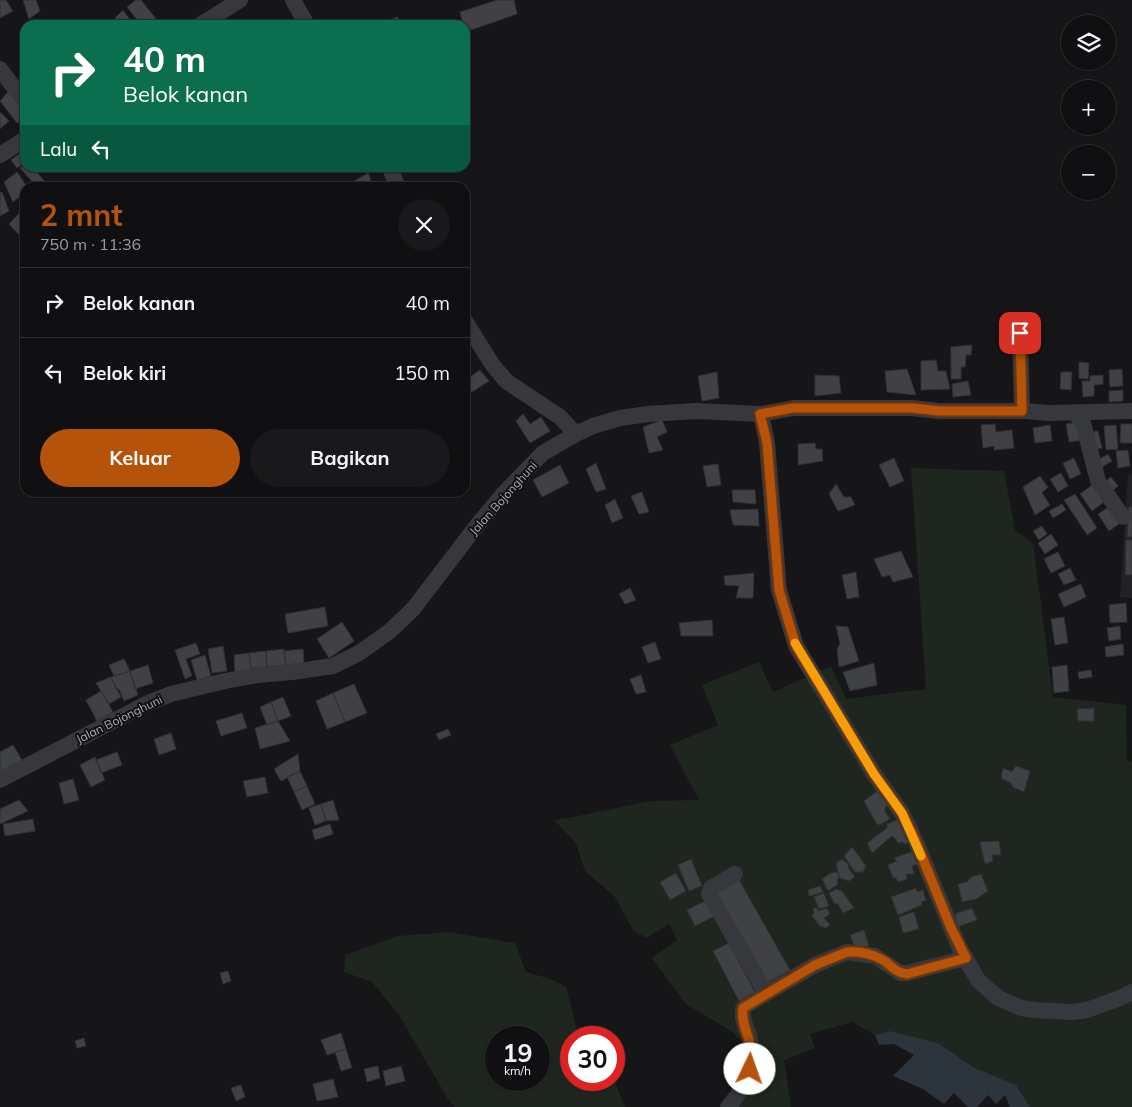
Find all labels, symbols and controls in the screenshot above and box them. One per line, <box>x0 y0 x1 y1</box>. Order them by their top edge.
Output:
map controls <box>1061 15 1116 200</box>
button: layers <box>1061 15 1116 70</box>
text: 40 m <box>123 37 206 81</box>
icon: right <box>40 40 105 105</box>
text: Belok kanan <box>123 80 248 108</box>
button: + <box>1061 80 1116 135</box>
icon: left <box>87 135 115 163</box>
text: Lalu <box>40 137 77 161</box>
button: − <box>1061 145 1116 200</box>
text: 2 mnt <box>40 196 123 234</box>
button: close <box>398 199 450 251</box>
text: 750 m · 11:36 <box>40 234 141 254</box>
icon: right <box>40 289 68 317</box>
text: Belok kanan <box>83 291 195 315</box>
text: 40 m <box>406 291 450 315</box>
pin <box>999 312 1041 354</box>
icon: arrive <box>1006 319 1034 347</box>
icon: left <box>40 359 68 387</box>
text: Belok kiri <box>83 361 166 385</box>
text: 150 m <box>394 361 450 385</box>
button: Keluar <box>40 429 240 487</box>
button: Bagikan <box>250 429 450 487</box>
street label: Jalan Bojonghuni <box>466 458 540 538</box>
street label: Jalan Bojonghuni <box>73 692 165 746</box>
speed limit sign: 30 <box>560 1026 625 1091</box>
text: 19 <box>502 1037 533 1068</box>
position arrow <box>723 1042 775 1094</box>
text: km/h <box>504 1063 531 1078</box>

